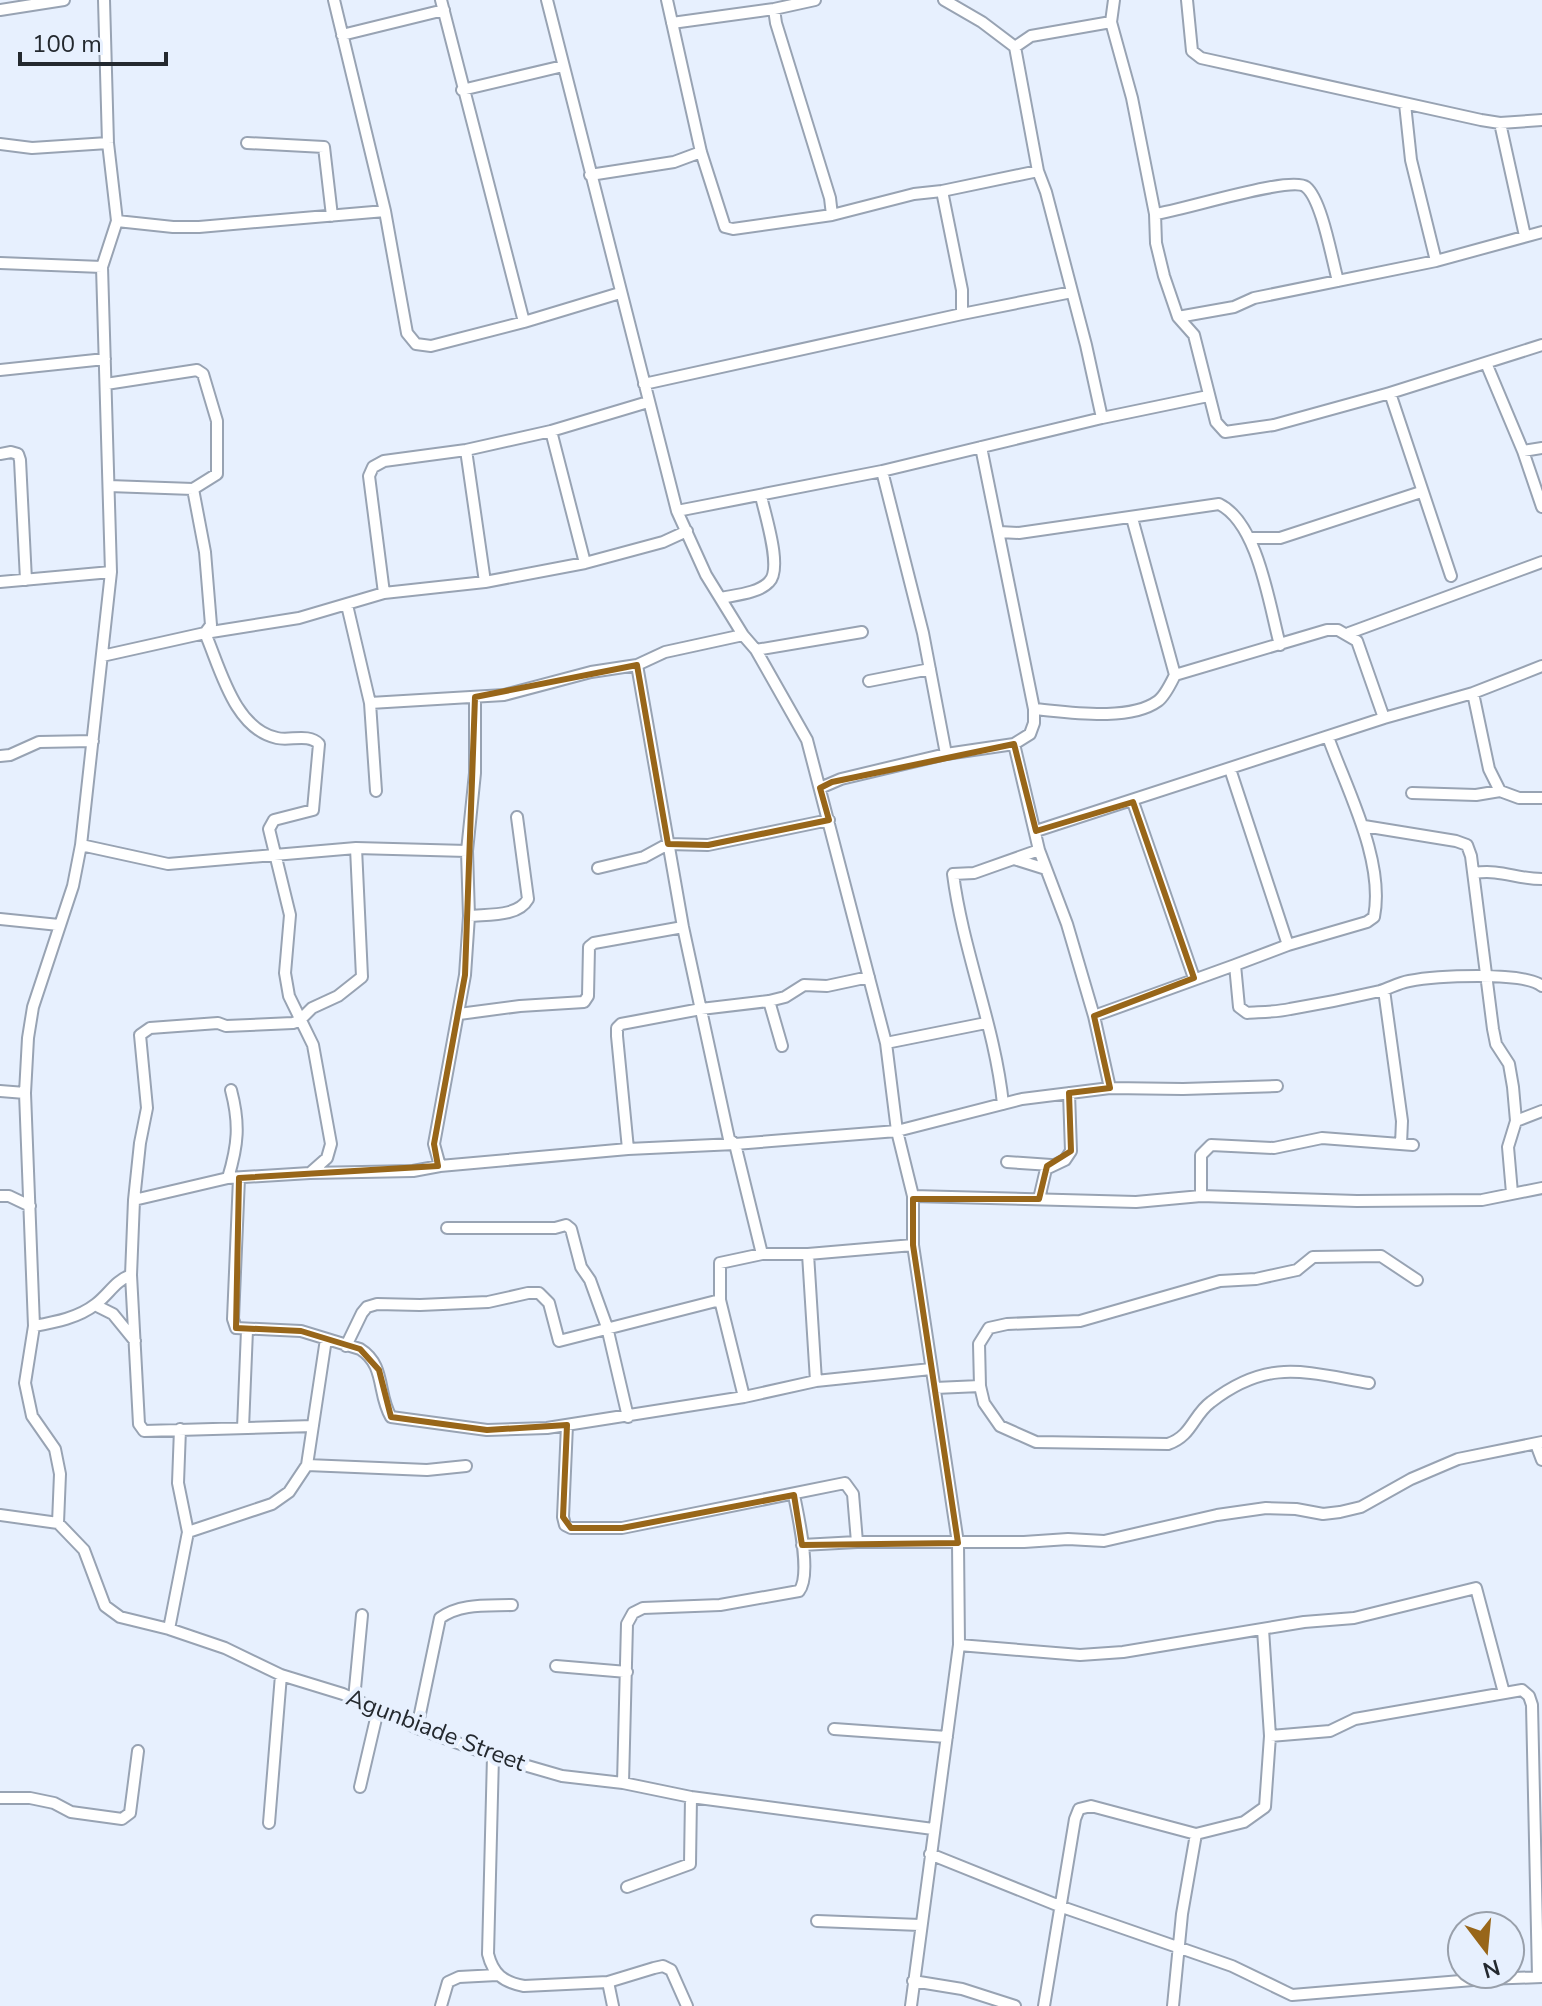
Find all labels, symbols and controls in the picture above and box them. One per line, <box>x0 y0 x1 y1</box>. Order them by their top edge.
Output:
scale bar <box>20 16 166 66</box>
text: 100 m <box>32 28 102 60</box>
street label: Agunbiade Street <box>342 1681 531 1779</box>
north arrow <box>1446 1910 1526 1990</box>
text: N <box>1479 1952 1503 1985</box>

